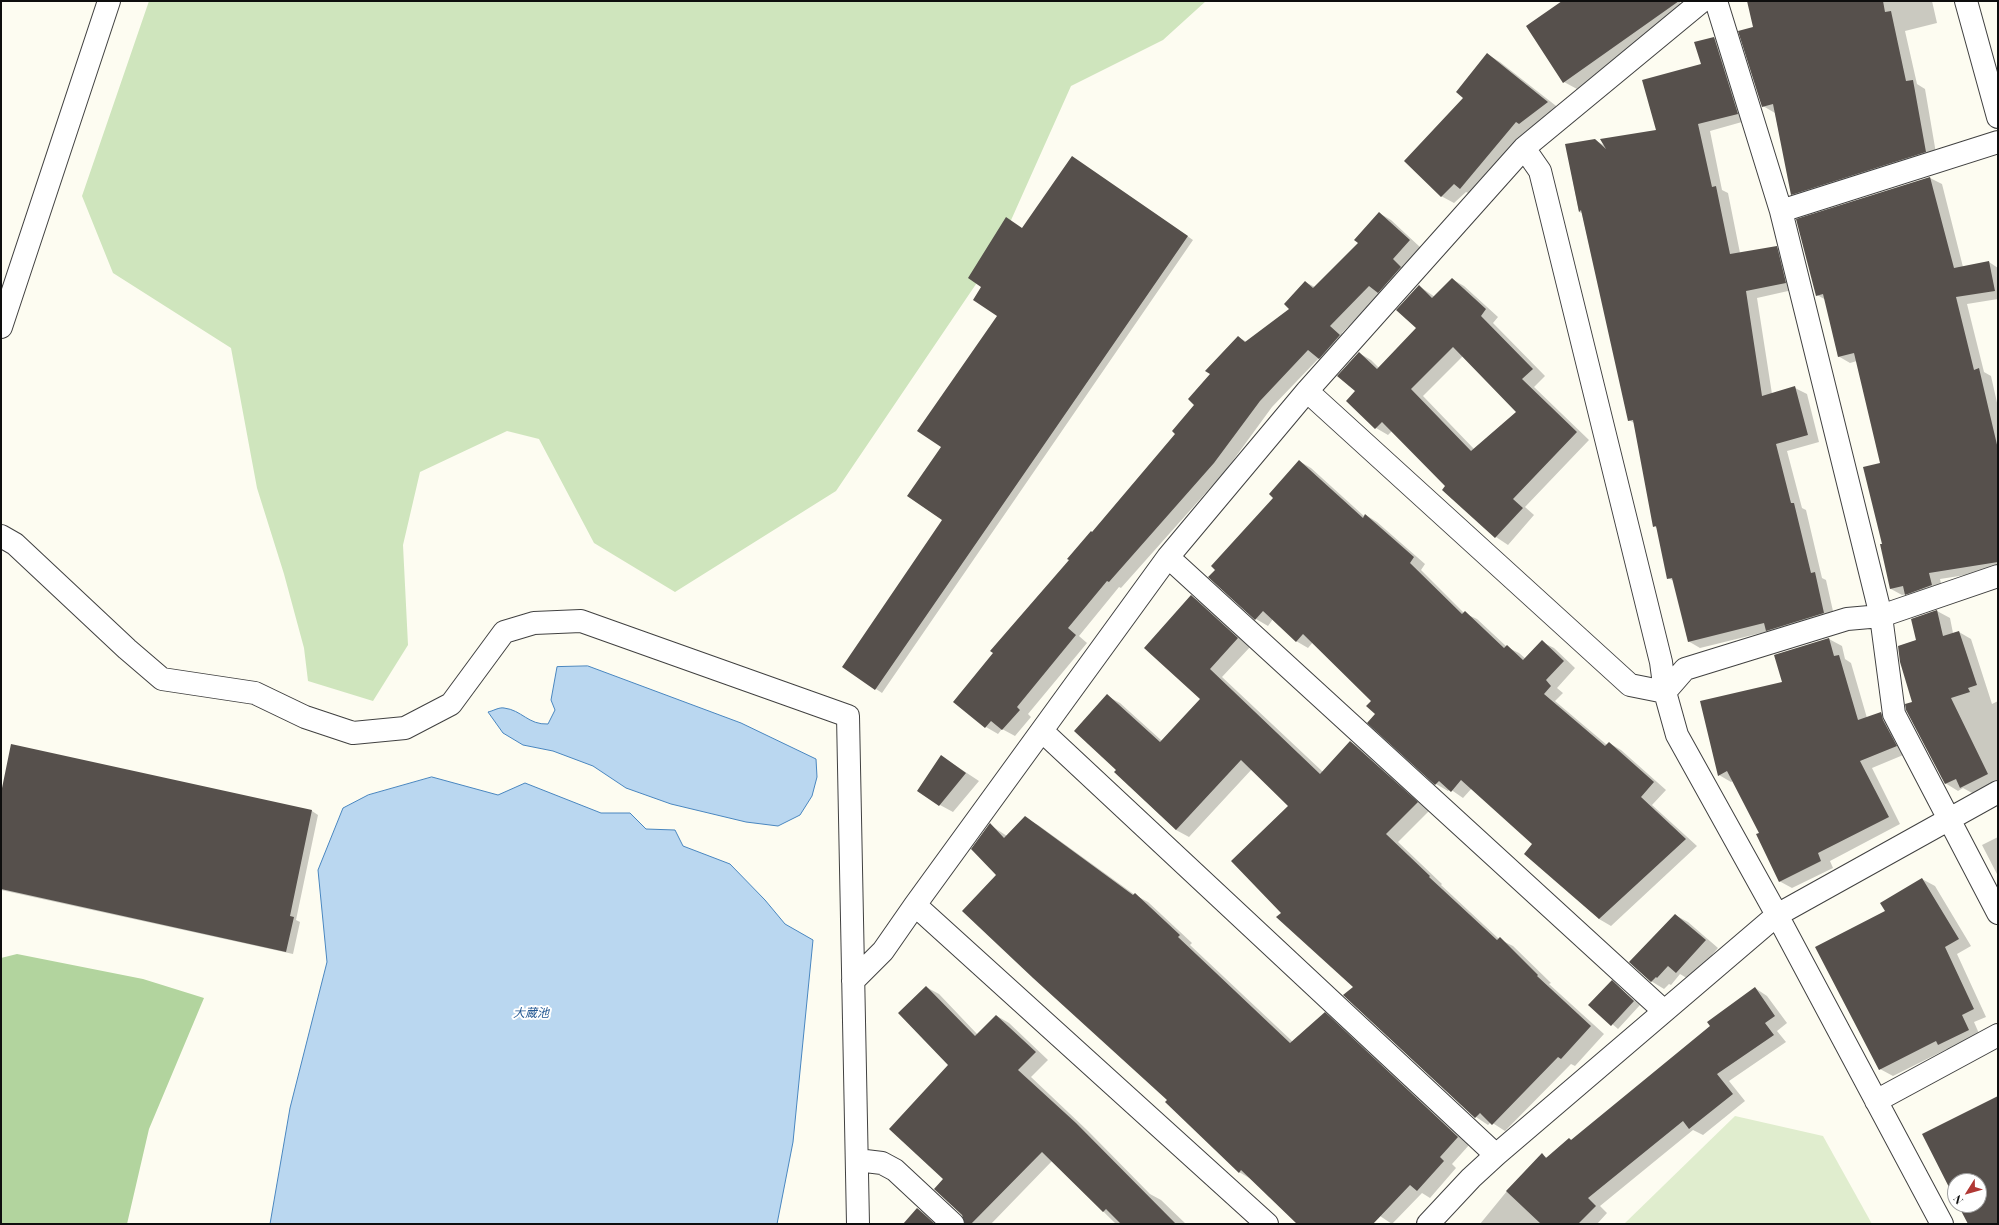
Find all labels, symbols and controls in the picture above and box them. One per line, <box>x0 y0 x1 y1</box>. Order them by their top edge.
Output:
water label: 大蔵池 <box>513 1006 549 1020</box>
north arrow <box>1947 1173 1987 1213</box>
text: N <box>1949 1192 1966 1208</box>

